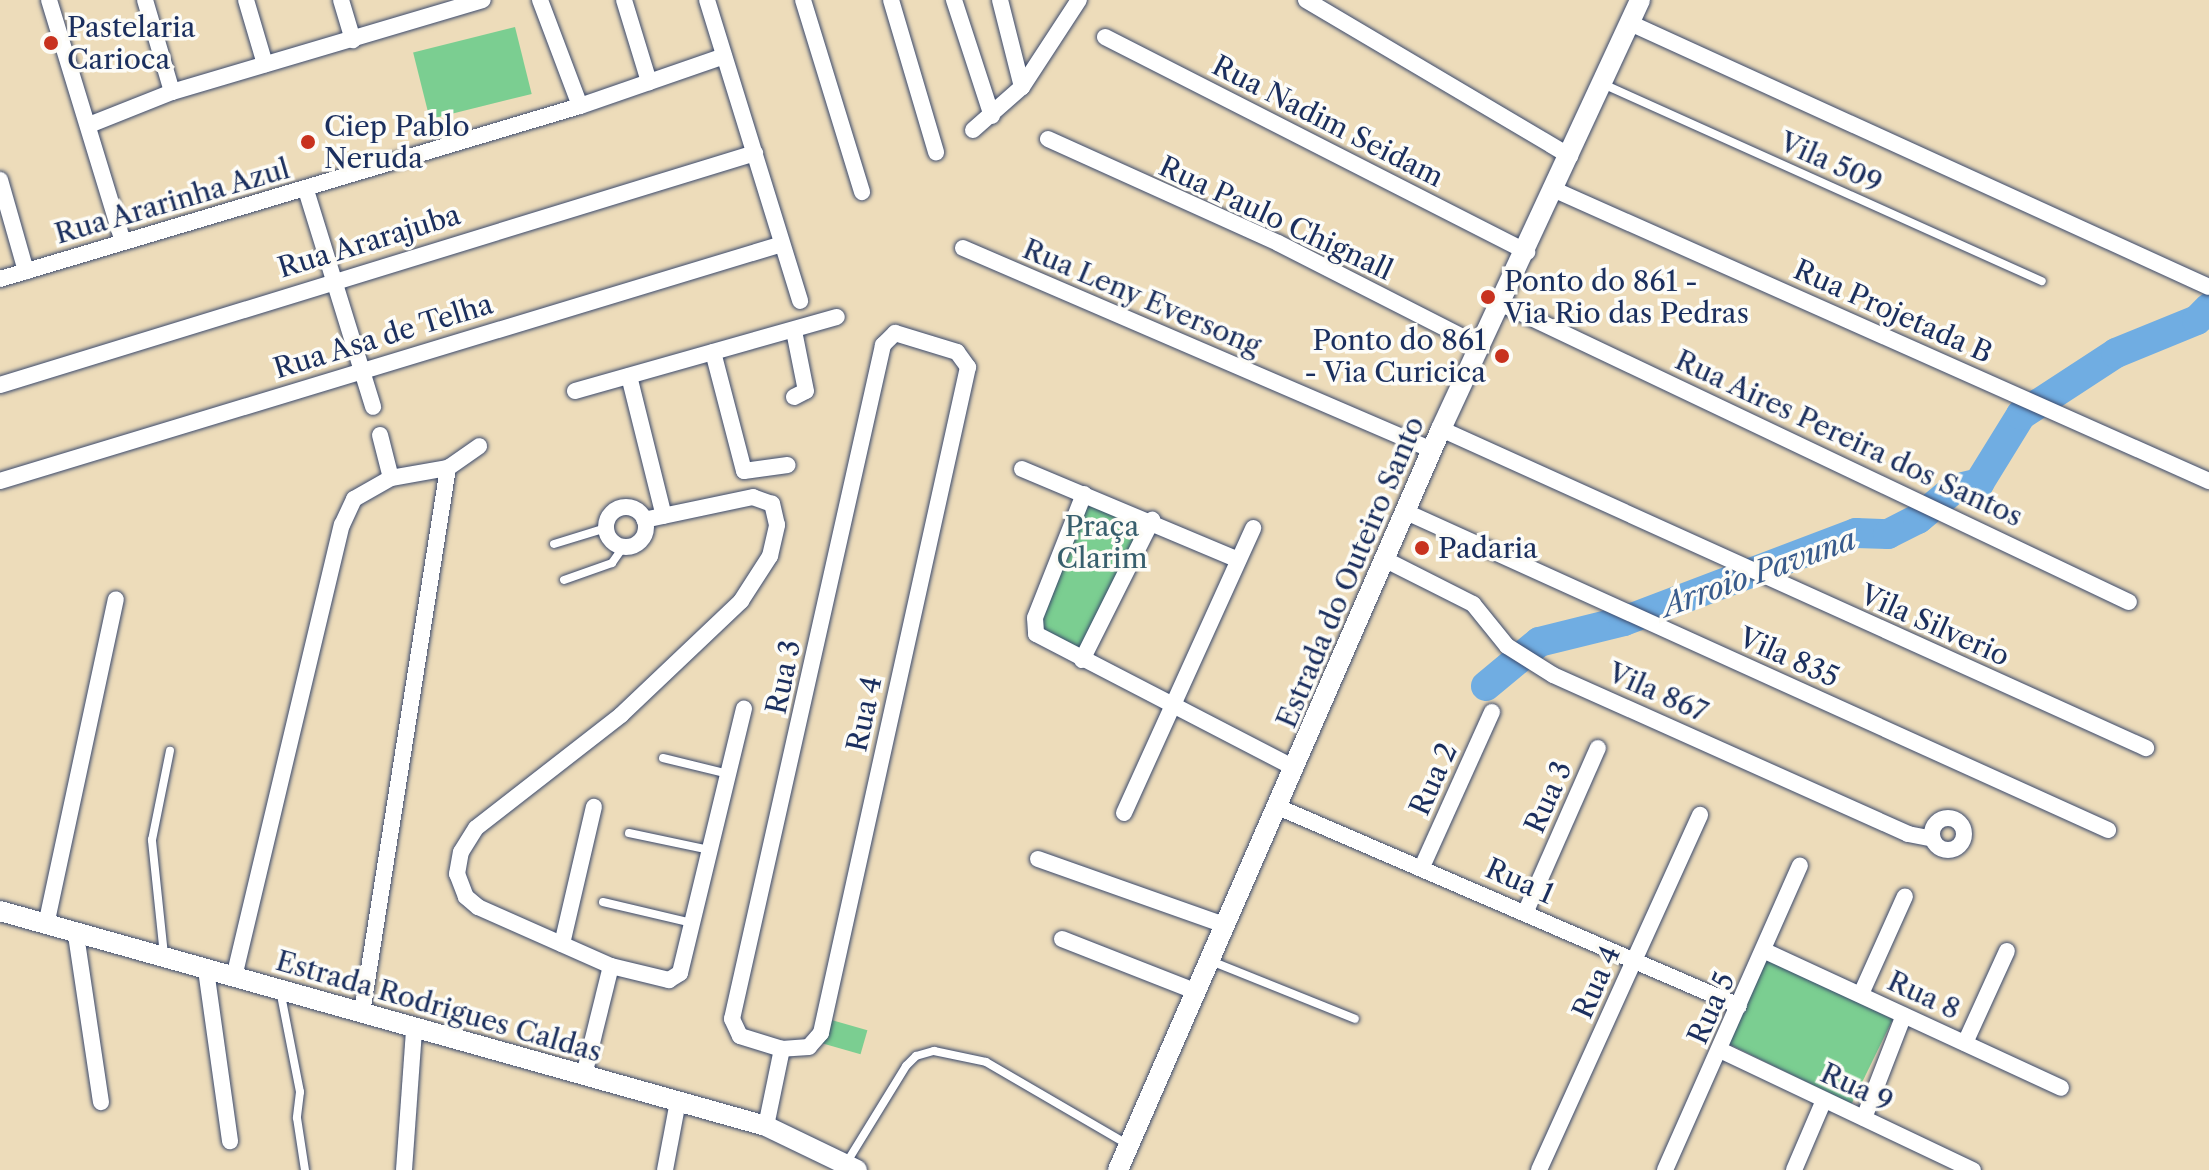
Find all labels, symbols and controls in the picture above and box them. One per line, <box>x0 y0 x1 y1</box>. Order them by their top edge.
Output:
place label: Pastelaria Carioca <box>67 10 196 76</box>
marker: Pastelaria Carioca <box>42 34 60 52</box>
street label: Rua Nadim Seidam <box>1207 48 1449 194</box>
place label: Ciep Pablo Neruda <box>324 109 470 175</box>
street label: Vila 509 <box>1775 125 1887 199</box>
marker: Ciep Pablo Neruda <box>299 133 317 151</box>
street label: Rua Paulo Chignall <box>1154 149 1398 287</box>
street label: Rua Ararinha Azul <box>49 151 295 251</box>
street label: Rua Ararajuba <box>273 197 465 285</box>
street label: Rua Leny Eversong <box>1017 231 1267 363</box>
street label: Rua Projetada B <box>1788 252 1998 370</box>
place label: Ponto do 861 - Via Rio das Pedras <box>1504 264 1749 330</box>
street label: Rua Asa de Telha <box>268 286 498 386</box>
marker: Ponto do 861 - Via Rio das Pedras <box>1479 288 1497 306</box>
place label: Ponto do 861 - Via Curicica <box>1303 323 1486 389</box>
street label: Rua Aires Pereira dos Santos <box>1669 342 2029 534</box>
marker: Ponto do 861 - Via Curicica <box>1493 347 1511 365</box>
street label: Estrada do Outeiro Santo <box>1269 411 1431 733</box>
park label: Praça Clarim <box>1056 509 1148 575</box>
water label: Arroio Pavuna <box>1657 521 1861 625</box>
place label: Padaria <box>1438 531 1538 565</box>
marker: Padaria <box>1413 539 1431 557</box>
street label: Vila Silverio <box>1855 577 2015 673</box>
street label: Vila 835 <box>1734 620 1844 694</box>
street label: Rua 3 <box>759 637 807 717</box>
street label: Vila 867 <box>1603 655 1713 729</box>
street label: Rua 4 <box>840 673 888 755</box>
street label: Rua 2 <box>1402 737 1464 821</box>
street label: Rua 3 <box>1517 756 1579 838</box>
street label: Rua 1 <box>1480 851 1560 911</box>
street label: Rua 4 <box>1565 940 1627 1024</box>
street label: Estrada Rodrigues Caldas <box>272 943 606 1069</box>
street label: Rua 8 <box>1882 964 1966 1026</box>
street label: Rua 5 <box>1680 967 1742 1049</box>
street label: Rua 9 <box>1815 1056 1899 1118</box>

